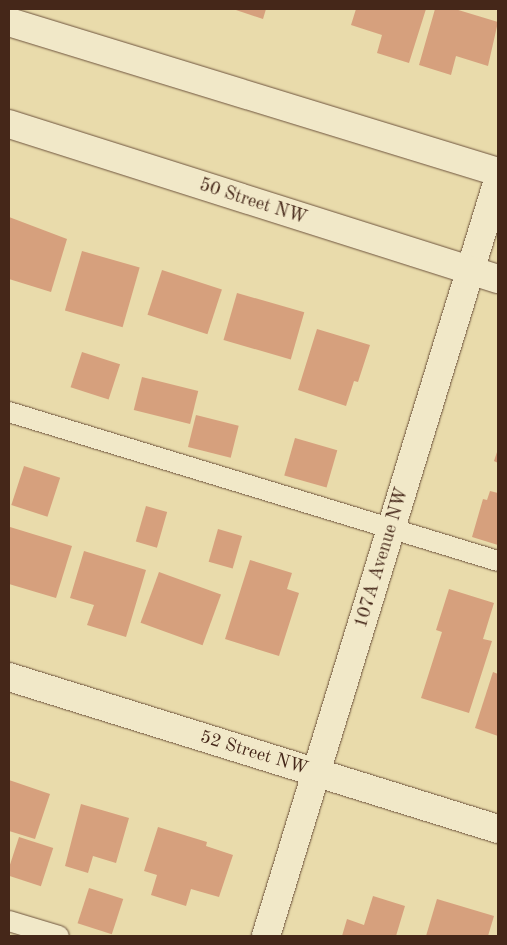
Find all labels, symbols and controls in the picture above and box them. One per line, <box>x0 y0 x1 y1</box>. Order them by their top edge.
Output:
street label: 50 Street NW <box>197 174 309 230</box>
street label: 107A Avenue NW <box>350 485 414 631</box>
street label: 52 Street NW <box>197 726 311 780</box>

